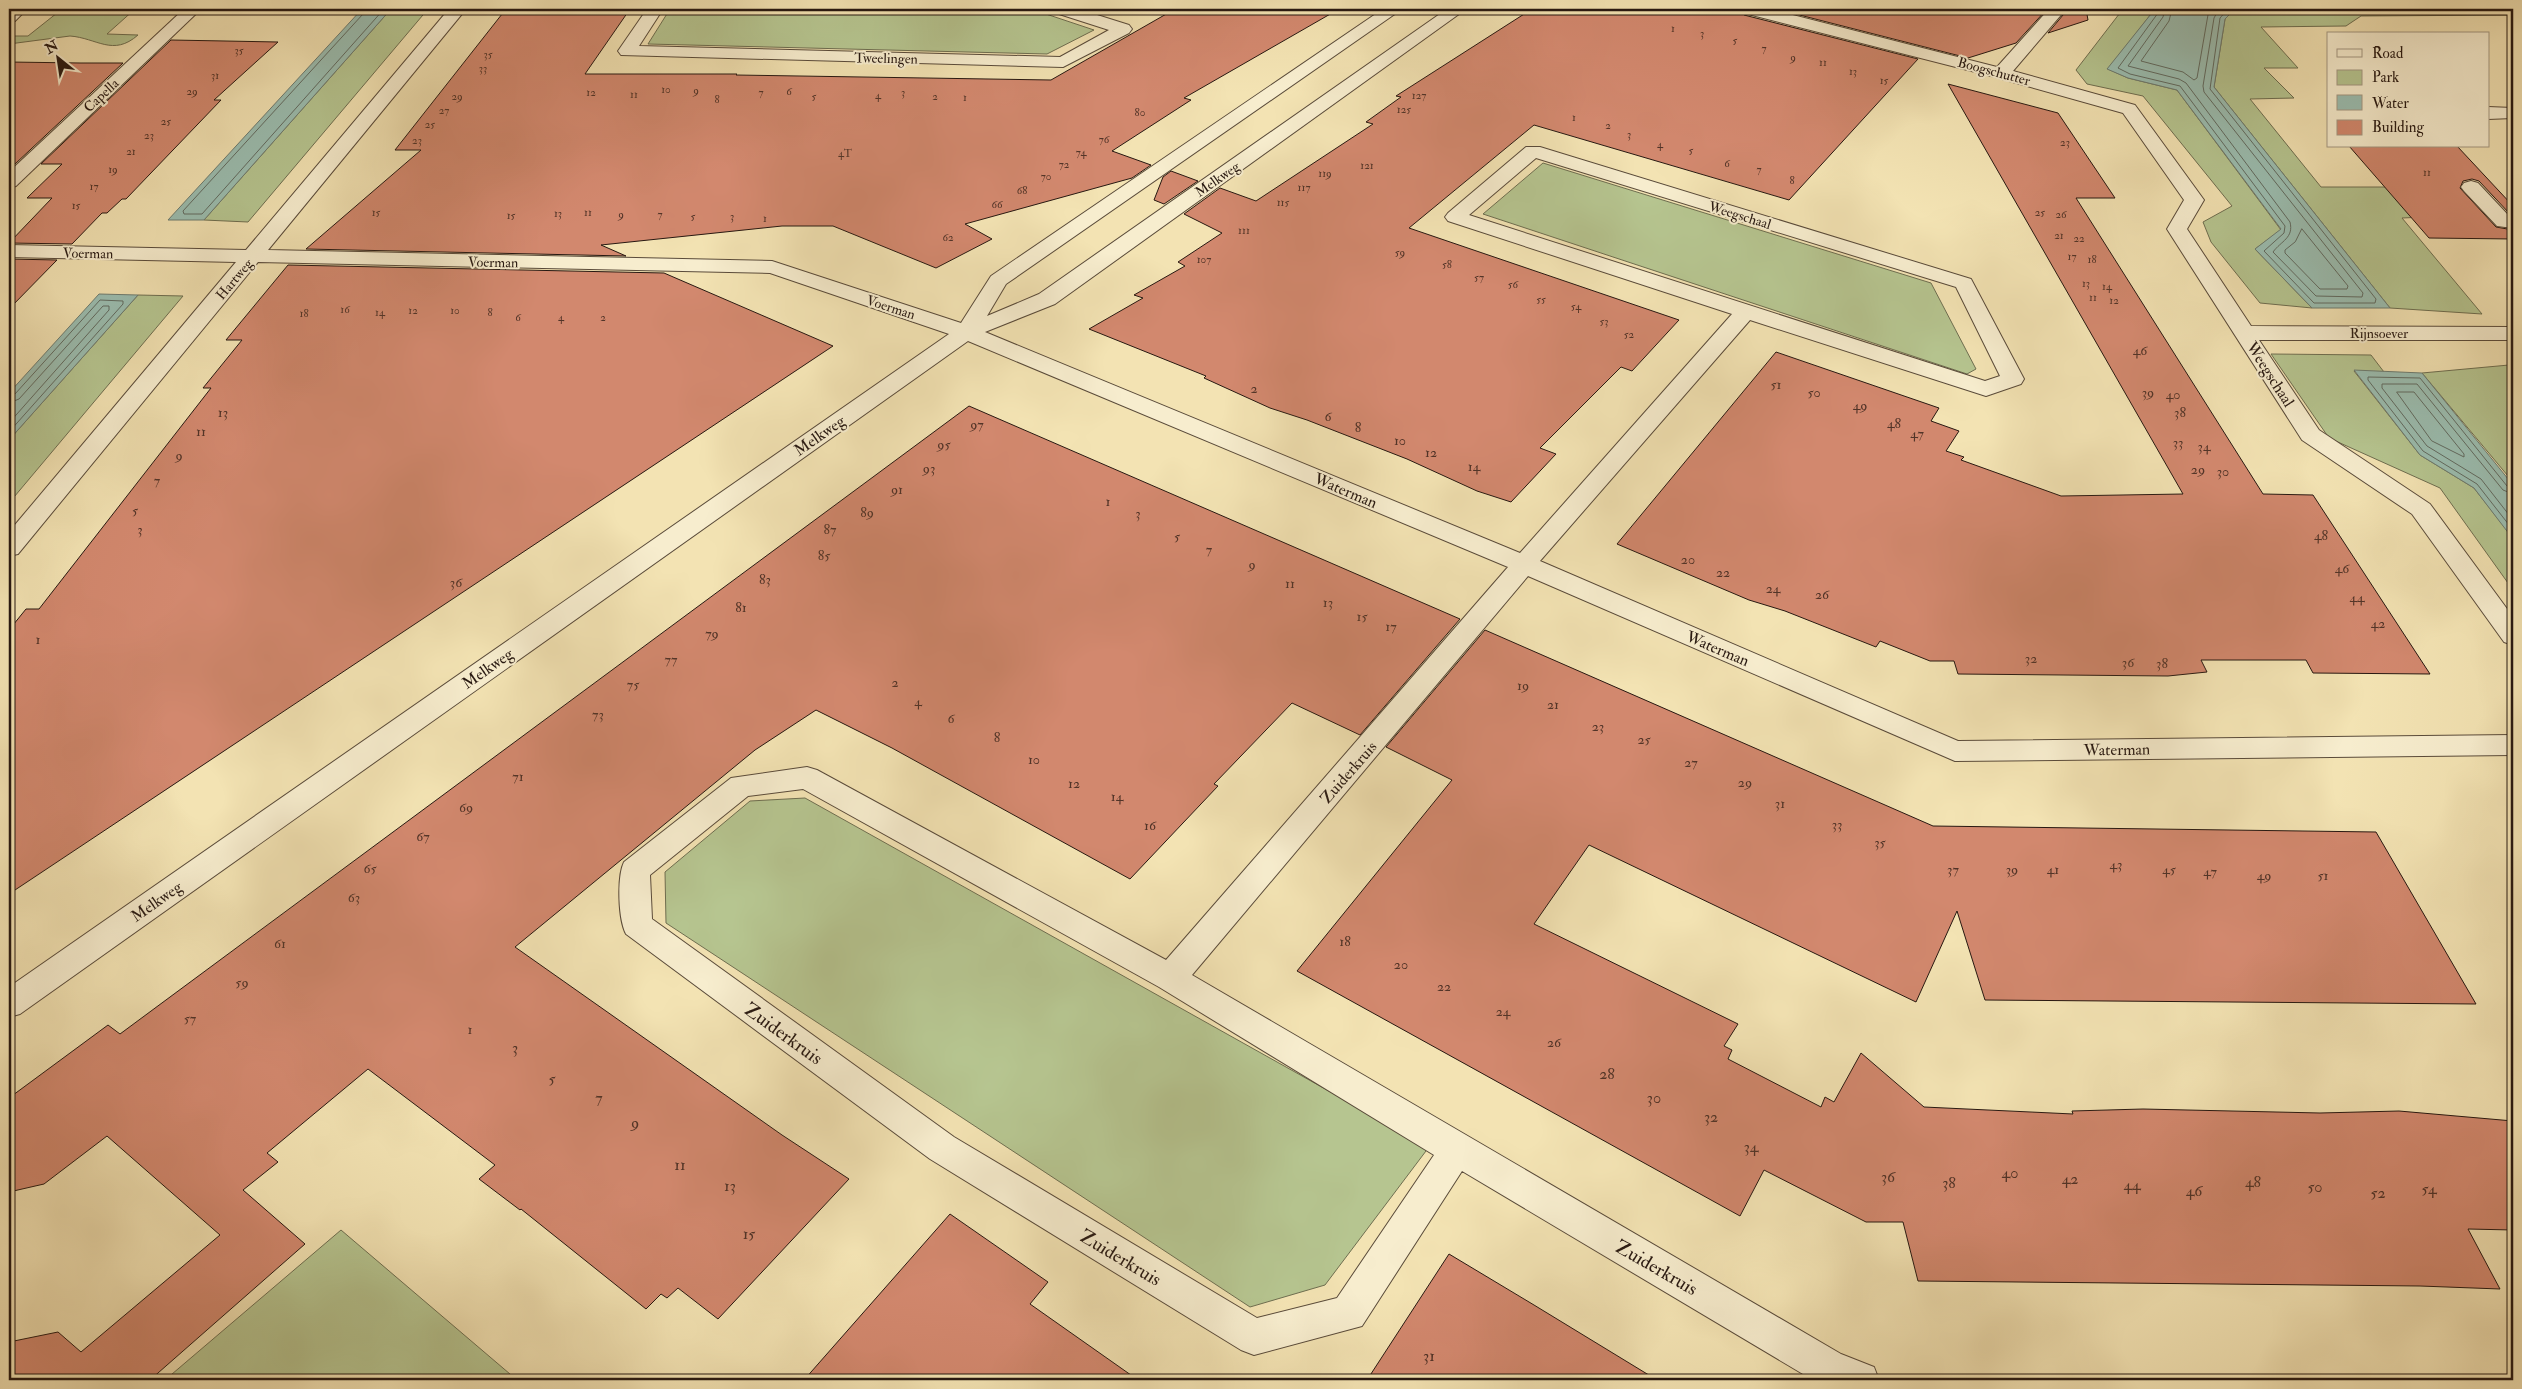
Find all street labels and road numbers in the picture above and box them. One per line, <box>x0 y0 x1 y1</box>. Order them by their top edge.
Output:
street label: Tweelingen <box>854 49 918 68</box>
street label: Boogschutter <box>1956 54 2033 90</box>
street label: Capella <box>80 75 123 117</box>
street label: Melkweg <box>1192 157 1244 201</box>
street label: Weegschaal <box>1706 198 1774 233</box>
street label: Voerman <box>63 245 113 262</box>
street label: Voerman <box>468 254 518 271</box>
street label: Hartweg <box>212 255 257 303</box>
street label: Voerman <box>864 292 917 323</box>
street label: Rijnsoever <box>2350 325 2409 342</box>
street label: Weegschaal <box>2241 337 2299 411</box>
street label: Melkweg <box>790 410 850 461</box>
street label: Waterman <box>1310 468 1380 513</box>
street label: Waterman <box>1682 626 1752 671</box>
street label: Melkweg <box>458 643 518 694</box>
street label: Zuiderkruis <box>1316 737 1381 808</box>
street label: Waterman <box>2083 739 2150 761</box>
street label: Melkweg <box>127 876 187 927</box>
street label: Zuiderkruis <box>740 997 827 1070</box>
street label: Zuiderkruis <box>1075 1224 1166 1292</box>
street label: Zuiderkruis <box>1611 1235 1702 1301</box>

